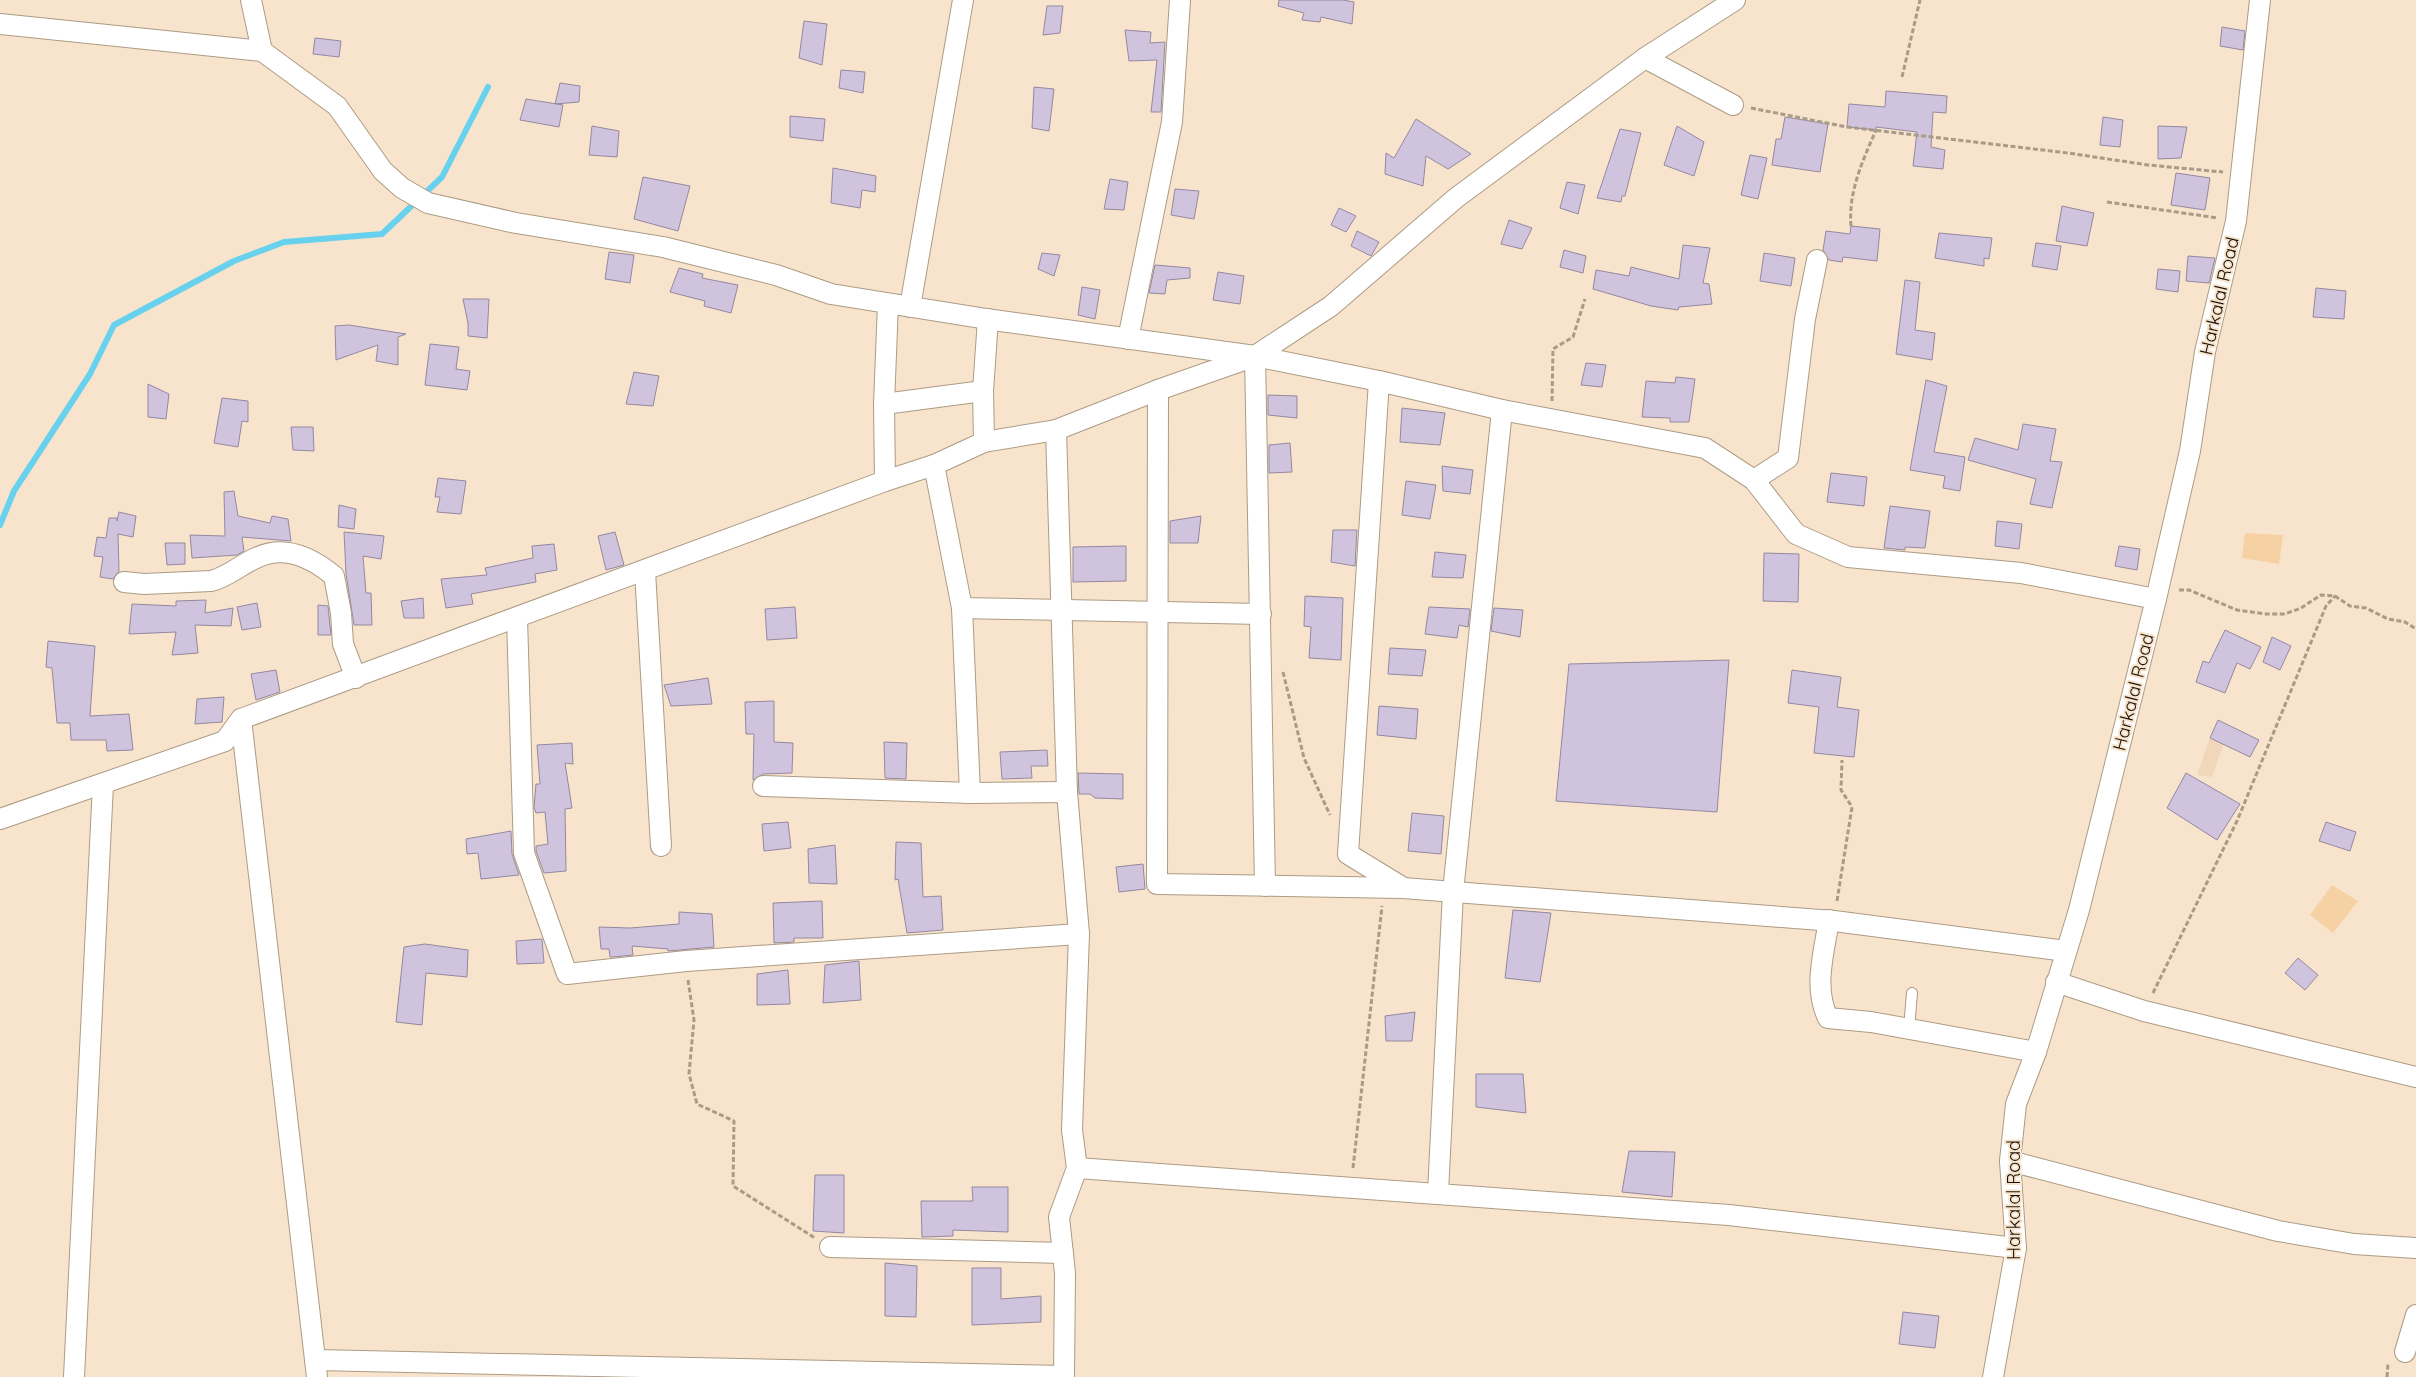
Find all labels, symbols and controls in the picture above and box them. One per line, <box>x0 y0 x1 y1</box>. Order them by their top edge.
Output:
street label: Harkalal Road <box>2194 235 2244 357</box>
street label: Harkalal Road <box>2107 631 2159 753</box>
street label: Harkalal Road <box>2002 1140 2025 1260</box>

